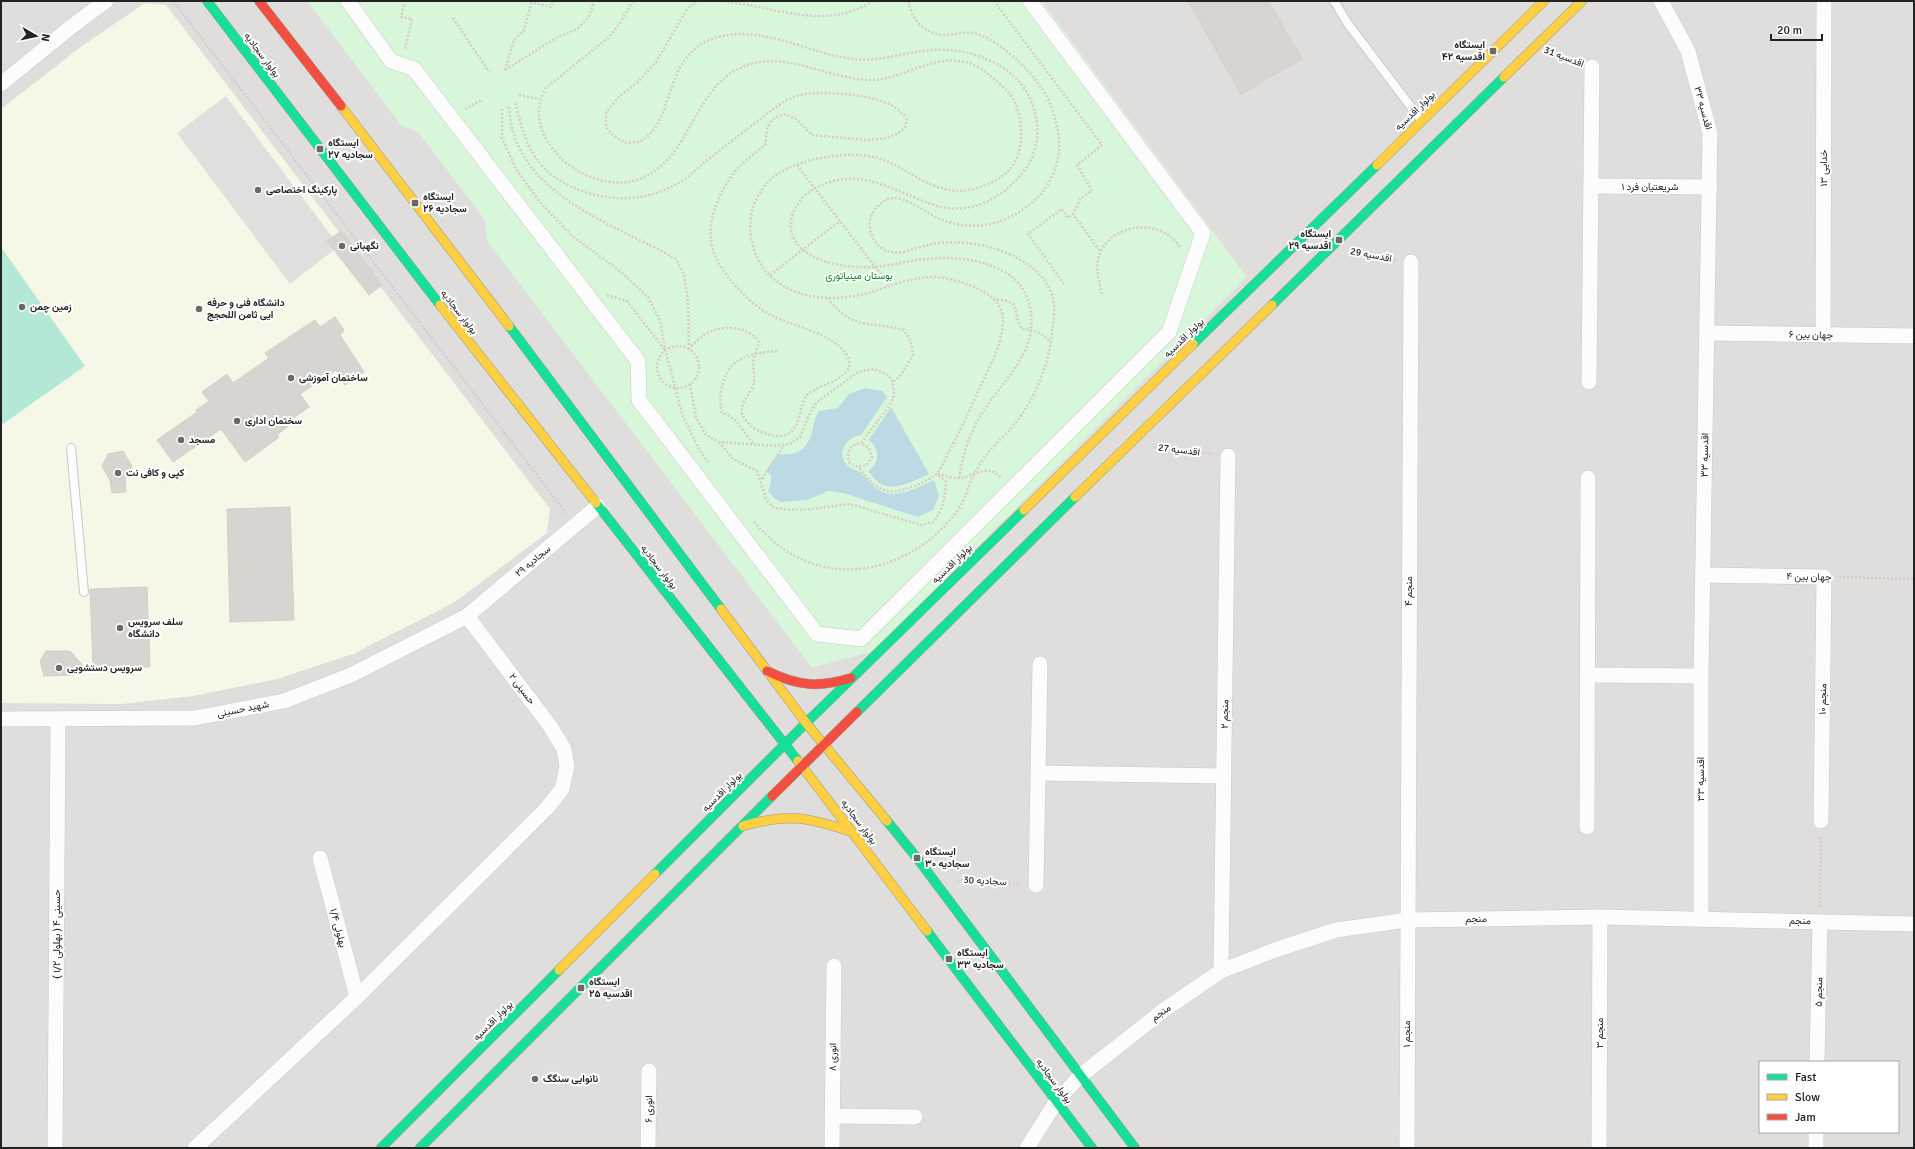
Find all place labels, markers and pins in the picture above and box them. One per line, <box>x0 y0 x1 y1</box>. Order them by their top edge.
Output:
place label: ایستگاه اقدسیه ۴۲ <box>1442 39 1485 63</box>
marker: ایستگاه اقدسیه ۴۲ <box>1488 46 1498 56</box>
place label: ایستگاه سجادیه ۲۷ <box>328 137 373 161</box>
marker: ایستگاه سجادیه ۲۷ <box>315 144 325 154</box>
place label: پارکینگ اختصاصی <box>266 184 337 197</box>
marker: پارکینگ اختصاصی <box>253 185 263 195</box>
place label: ایستگاه سجادیه ۲۶ <box>423 191 467 215</box>
marker: ایستگاه سجادیه ۲۶ <box>410 198 420 208</box>
place label: ایستگاه اقدسیه ۲۹ <box>1289 228 1331 252</box>
marker: ایستگاه اقدسیه ۲۹ <box>1334 235 1344 245</box>
place label: نگهبانی <box>350 240 379 252</box>
marker: نگهبانی <box>337 241 347 251</box>
place label: دانشگاه فنی و حرفه ایی ثامن اللحجج <box>207 297 285 322</box>
place label: زمین چمن <box>30 301 72 314</box>
marker: زمین چمن <box>17 302 27 312</box>
marker: دانشگاه فنی و حرفه ایی ثامن اللحجج <box>194 304 204 314</box>
place label: ساختمان آموزشی <box>299 372 368 384</box>
marker: ساختمان آموزشی <box>286 373 296 383</box>
place label: سختمان اداری <box>245 415 302 427</box>
marker: سختمان اداری <box>232 416 242 426</box>
place label: مسجد <box>189 434 216 446</box>
marker: مسجد <box>176 435 186 445</box>
place label: کپی و کافی نت <box>126 467 185 480</box>
marker: کپی و کافی نت <box>113 468 123 478</box>
place label: سلف سرویس دانشگاه <box>128 616 183 640</box>
marker: سلف سرویس دانشگاه <box>115 623 125 633</box>
place label: سرویس دستشویی <box>67 662 142 674</box>
marker: سرویس دستشویی <box>54 663 64 673</box>
place label: ایستگاه سجادیه ۳۰ <box>925 846 969 870</box>
marker: ایستگاه سجادیه ۳۰ <box>912 853 922 863</box>
place label: ایستگاه سجادیه ۳۳ <box>957 947 1004 971</box>
marker: ایستگاه سجادیه ۳۳ <box>944 954 954 964</box>
place label: ایستگاه اقدسیه ۲۵ <box>589 976 632 1000</box>
marker: ایستگاه اقدسیه ۲۵ <box>576 983 586 993</box>
place label: نانوایی سنگگ <box>543 1073 598 1085</box>
marker: نانوایی سنگگ <box>530 1074 540 1084</box>

